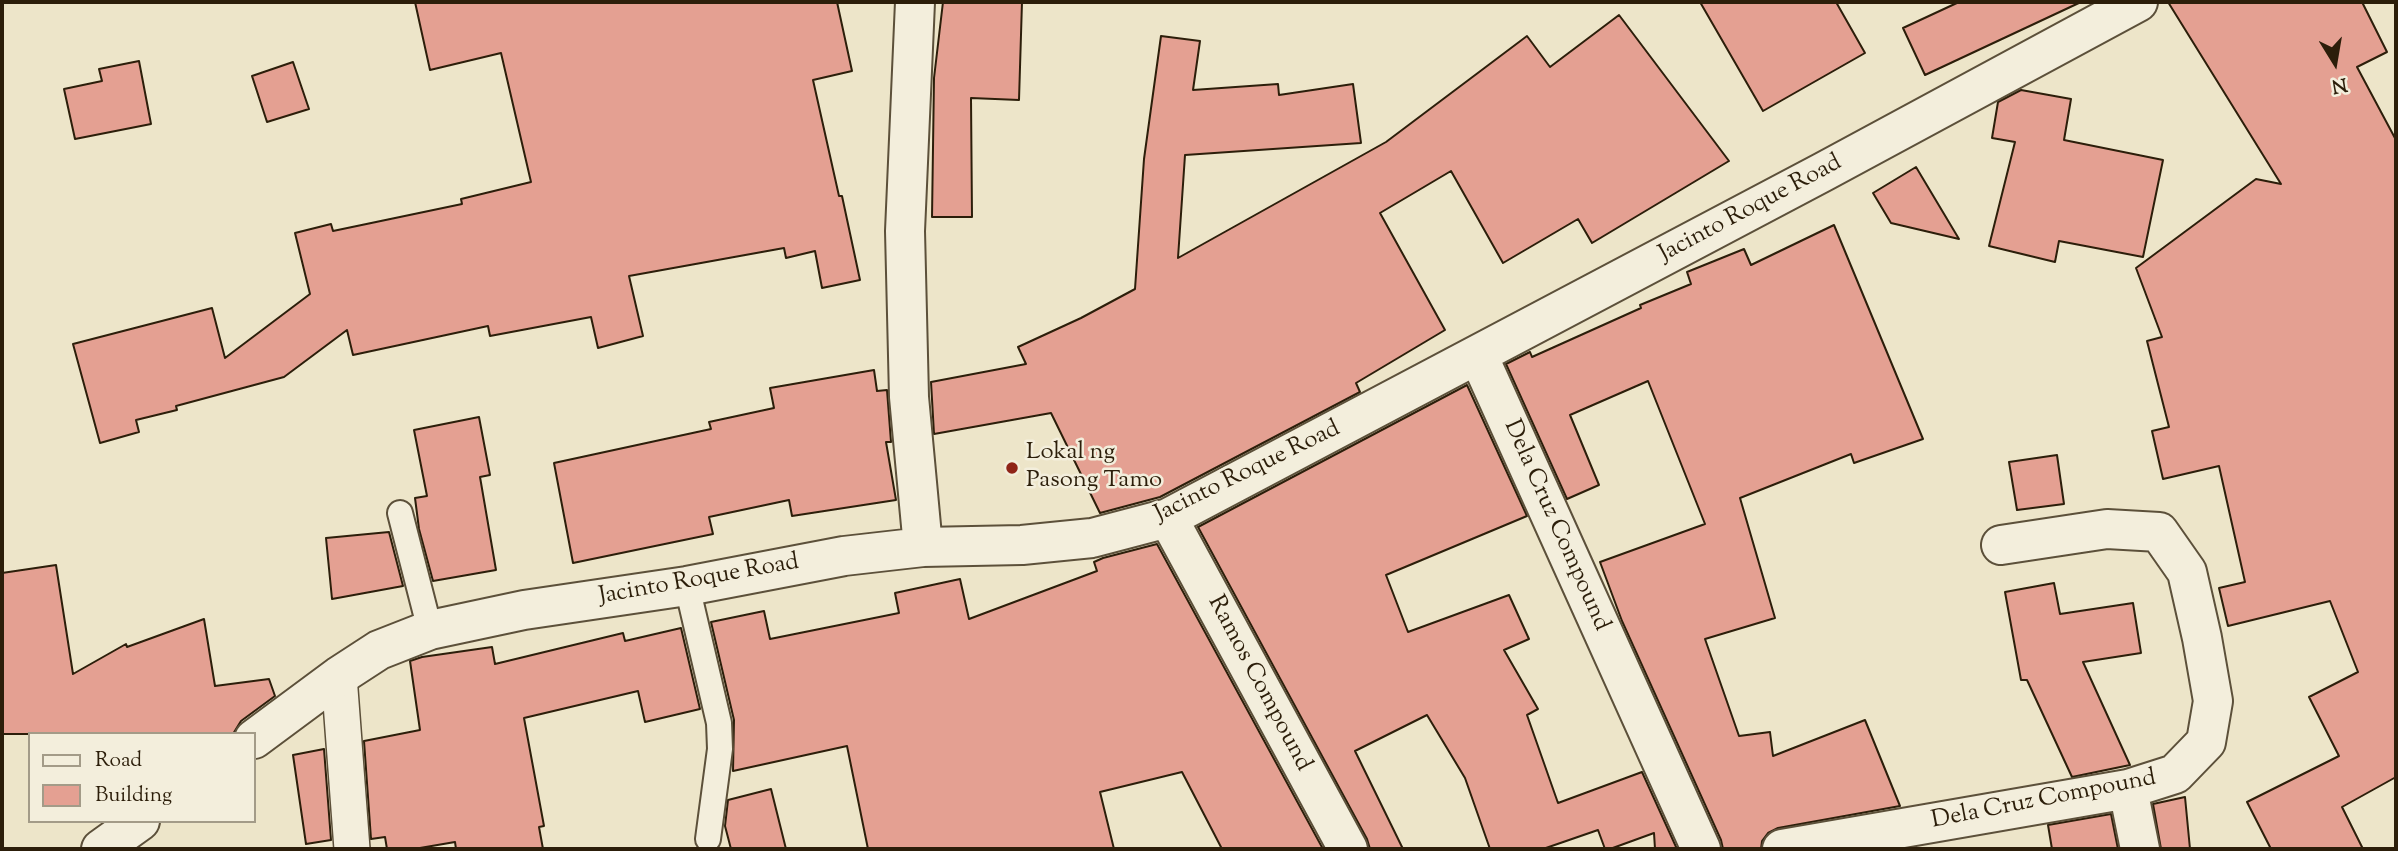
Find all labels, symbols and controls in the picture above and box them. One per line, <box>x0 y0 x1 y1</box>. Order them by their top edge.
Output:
north arrow <box>2300 28 2370 98</box>
text: N <box>2329 69 2349 99</box>
street label: Jacinto Roque Road <box>1655 150 1847 270</box>
street label: Jacinto Roque Road <box>1151 416 1345 530</box>
street label: Dela Cruz Compound <box>1495 416 1615 636</box>
place label: Lokal ng Pasong Tamo <box>1026 440 1162 496</box>
marker: Lokal ng Pasong Tamo <box>1004 460 1020 476</box>
street label: Jacinto Roque Road <box>597 549 801 613</box>
street label: Ramos Compound <box>1200 591 1316 777</box>
legend <box>28 732 256 823</box>
text: Road <box>95 746 142 776</box>
street label: Dela Cruz Compound <box>1929 765 2159 837</box>
text: Building <box>95 781 172 811</box>

